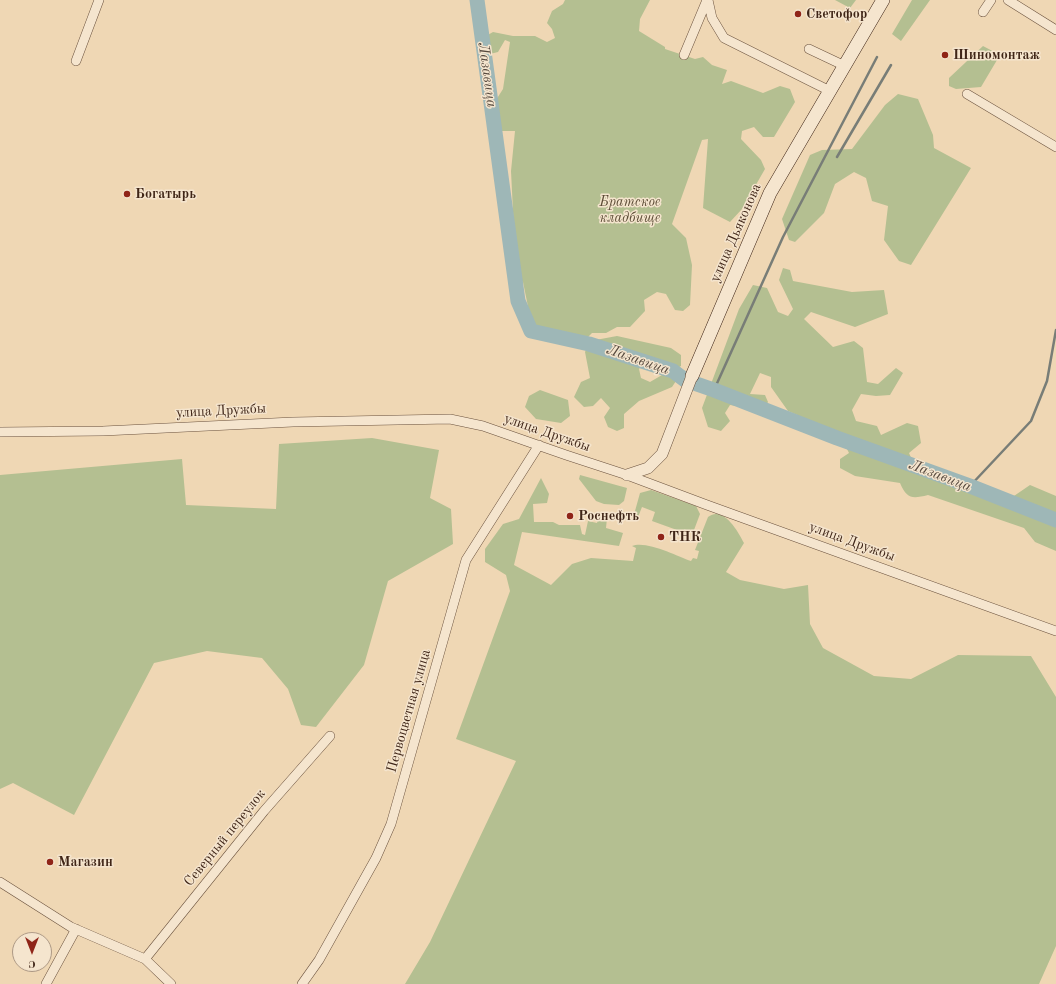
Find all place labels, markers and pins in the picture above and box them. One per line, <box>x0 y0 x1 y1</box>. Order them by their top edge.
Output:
place label: Светофор <box>806 6 867 22</box>
marker: Светофор <box>793 9 803 19</box>
place label: Шиномонтаж <box>953 47 1040 63</box>
marker: Шиномонтаж <box>940 50 950 60</box>
place label: Богатырь <box>135 186 196 202</box>
marker: Богатырь <box>122 189 132 199</box>
place label: Роснефть <box>578 508 639 524</box>
marker: Роснефть <box>565 511 575 521</box>
place label: ТНК <box>669 529 701 545</box>
marker: ТНК <box>656 532 666 542</box>
place label: Магазин <box>58 854 113 870</box>
marker: Магазин <box>45 857 55 867</box>

